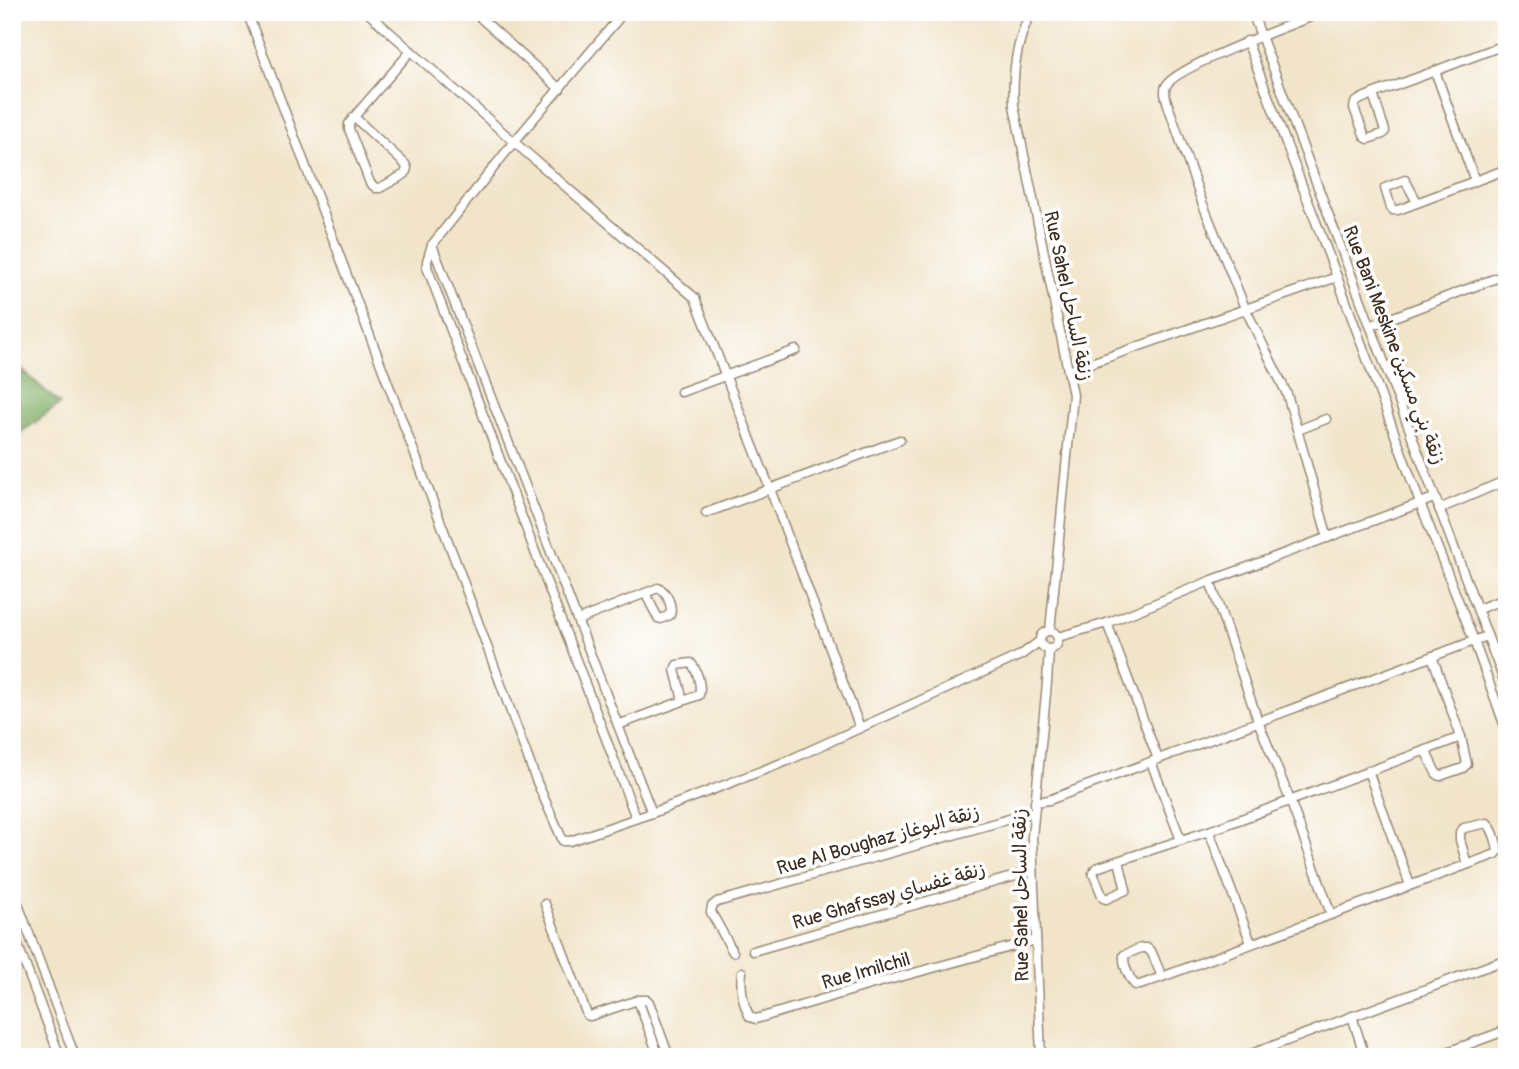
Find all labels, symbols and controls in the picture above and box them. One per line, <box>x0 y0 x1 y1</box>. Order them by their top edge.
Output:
street label: Rue Sahel زنقة الساحل <box>1038 209 1098 383</box>
street label: Rue Bani Meskine زنقة بني مسكين <box>1334 222 1451 469</box>
street label: Rue Al Boughaz زنقة البوغاز <box>774 800 982 880</box>
street label: Rue Sahel زنقة الساحل <box>1007 808 1035 982</box>
street label: Rue Ghafssay زنقة غفساي <box>790 857 989 937</box>
street label: Rue Imilchil <box>819 947 913 995</box>

